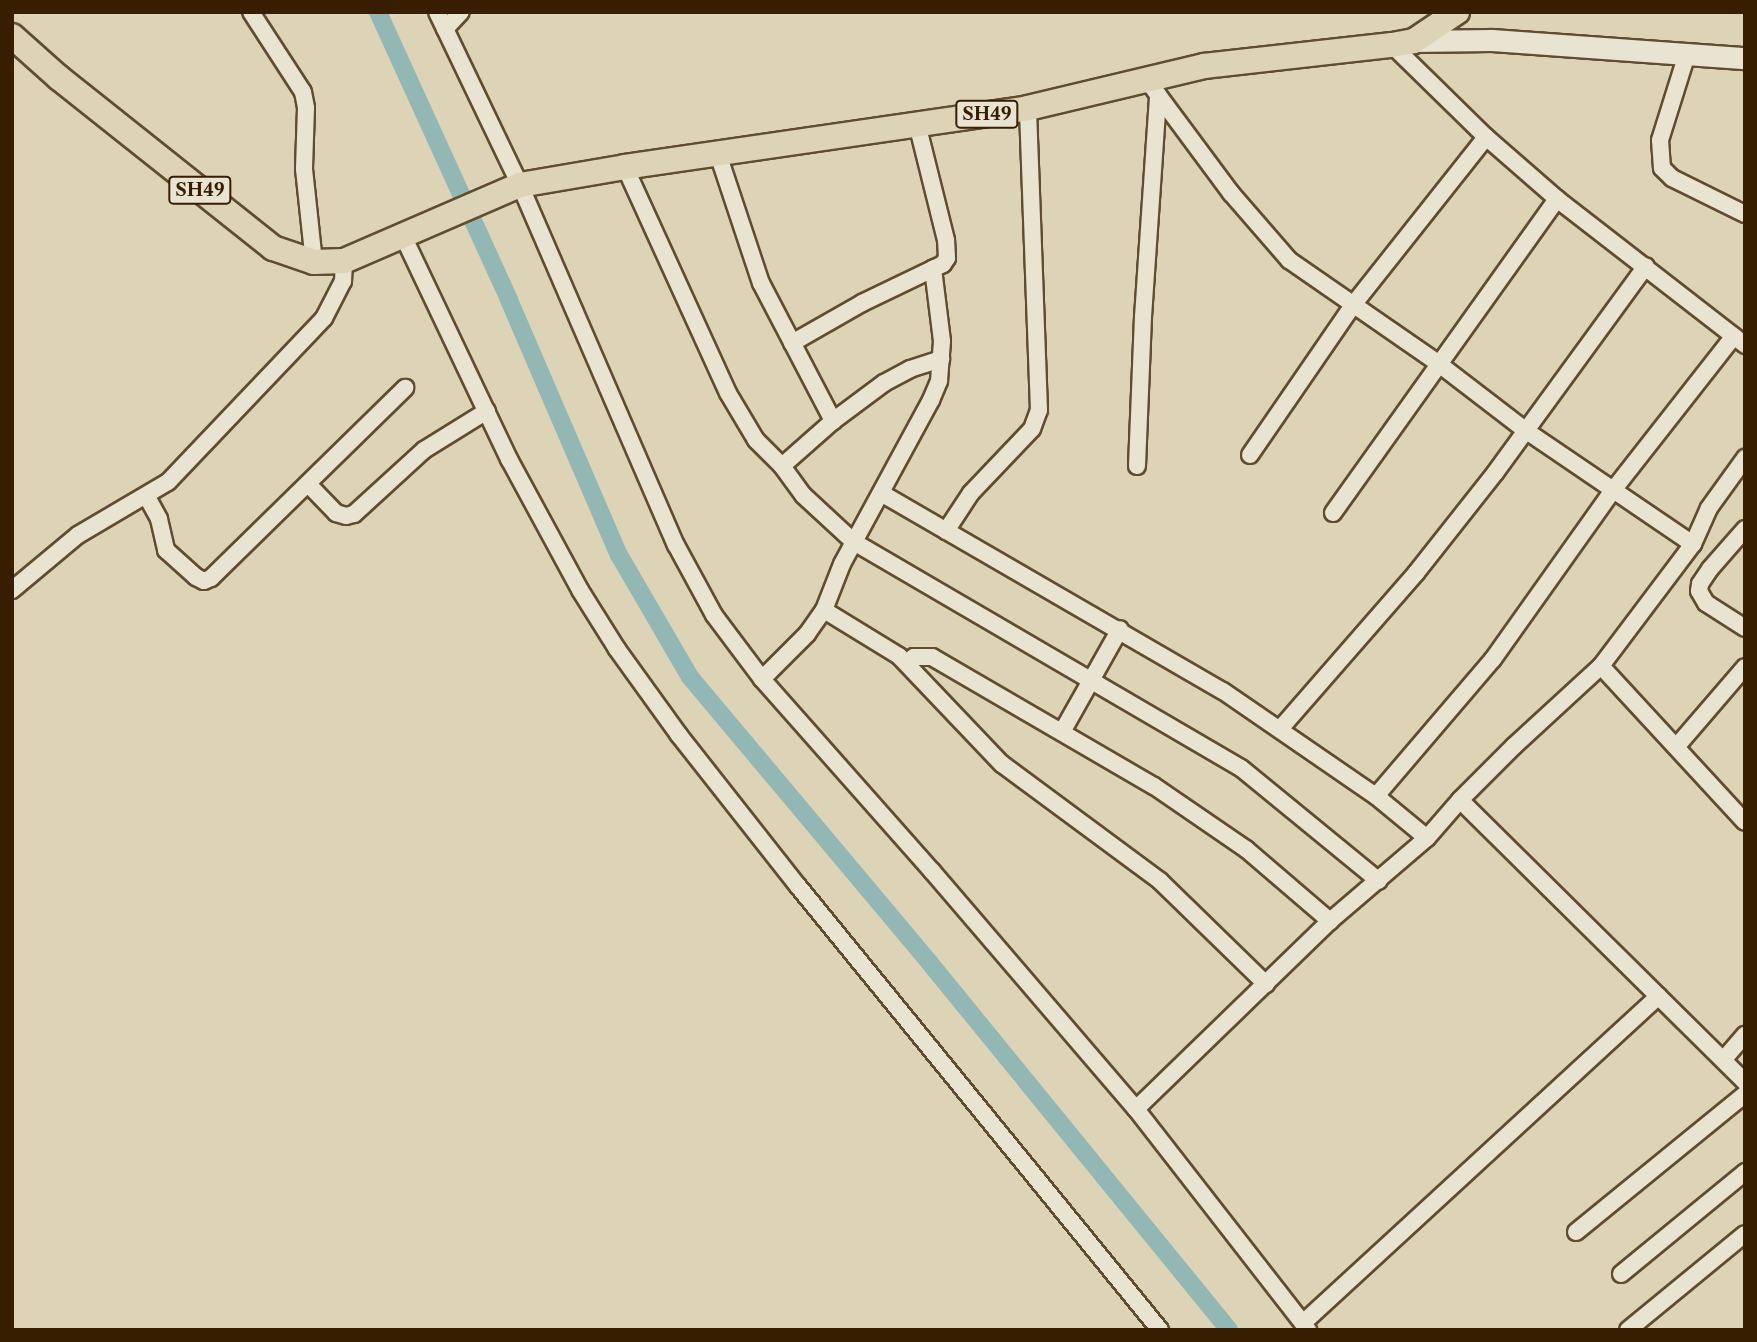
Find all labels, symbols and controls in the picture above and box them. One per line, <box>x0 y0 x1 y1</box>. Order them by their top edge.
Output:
road number: SH49 <box>954 100 1020 128</box>
road number: SH49 <box>167 176 233 204</box>

